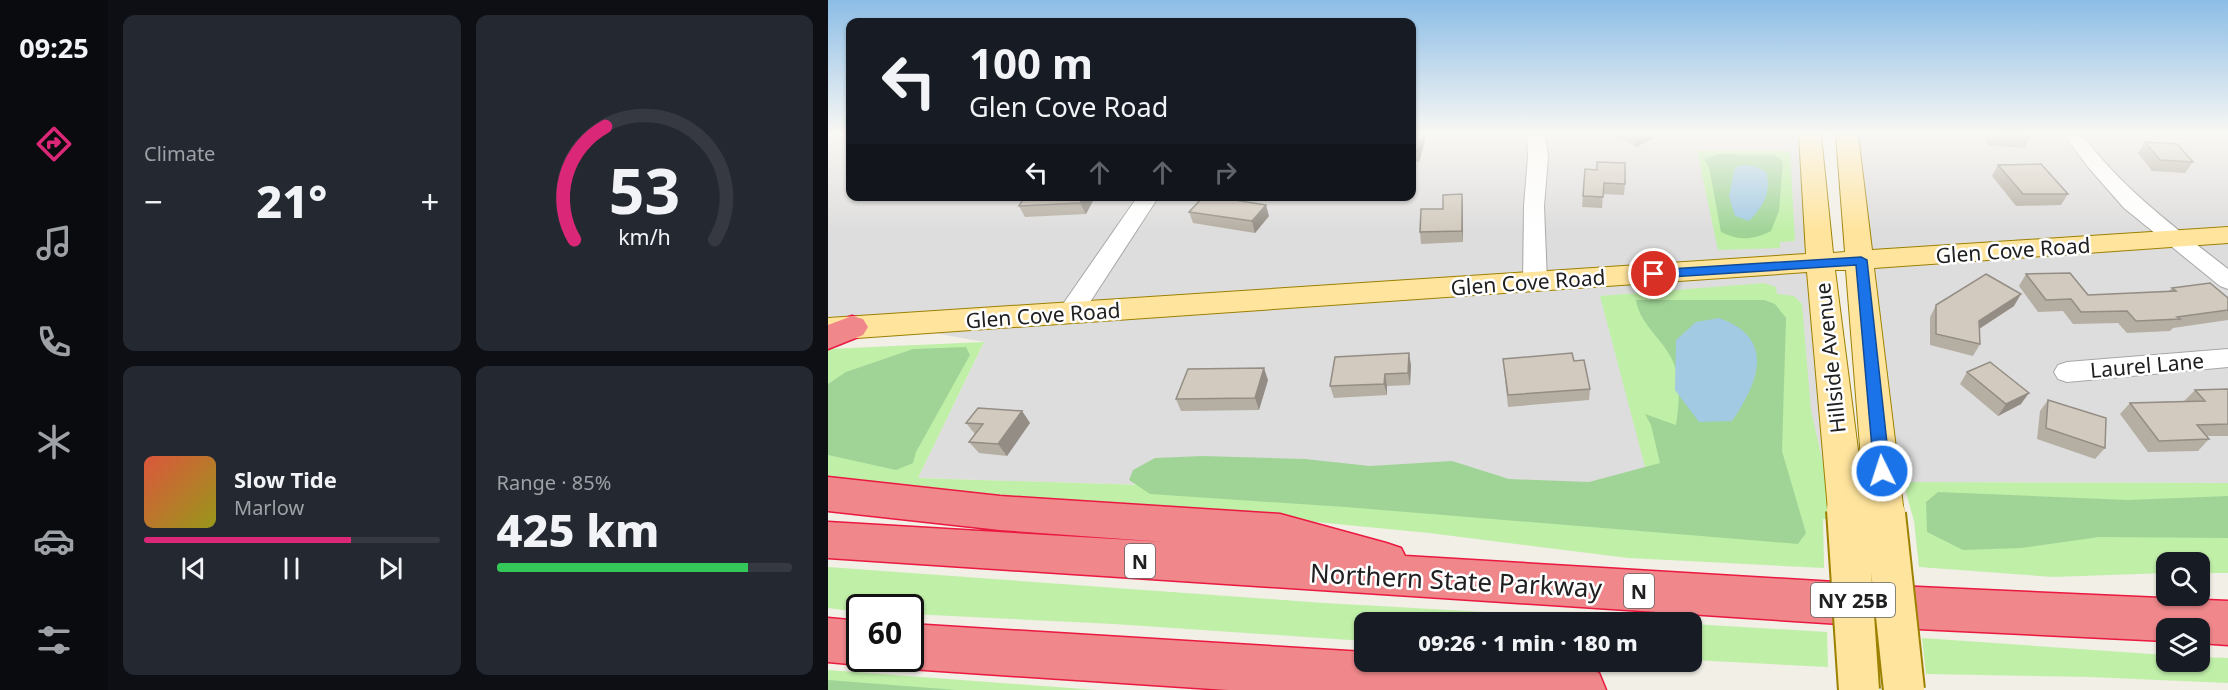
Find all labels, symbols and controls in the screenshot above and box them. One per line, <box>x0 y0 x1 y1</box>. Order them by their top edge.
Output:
text: 09:25 <box>19 29 89 66</box>
text: 100 m <box>969 34 1093 91</box>
icon: left <box>870 42 948 120</box>
text: Glen Cove Road <box>969 88 1168 125</box>
icon: directions <box>33 123 75 165</box>
text: Climate <box>144 140 215 167</box>
text: 53 <box>609 147 680 232</box>
icon: left <box>1020 156 1053 189</box>
icon: ahead <box>1083 156 1116 189</box>
icon: ahead <box>1146 156 1179 189</box>
icon: right <box>1209 156 1242 189</box>
text: 21° <box>256 170 327 231</box>
text: − <box>144 179 163 224</box>
text: + <box>421 179 440 224</box>
icon: music <box>33 222 75 264</box>
text: km/h <box>618 222 671 251</box>
street label: Glen Cove Road <box>1935 231 2091 269</box>
pin <box>1628 248 1679 299</box>
icon: arrive <box>1637 257 1670 290</box>
street label: Glen Cove Road <box>1450 263 1606 301</box>
street label: Hillside Avenue <box>1808 281 1852 435</box>
street label: Glen Cove Road <box>965 296 1121 334</box>
icon: phone <box>33 321 75 363</box>
street label: Laurel Lane <box>2089 346 2205 384</box>
icon: climate <box>33 421 75 463</box>
position arrow <box>1850 439 1914 503</box>
text: Slow Tide <box>234 464 337 494</box>
text: Range · 85% <box>497 469 611 496</box>
text: Marlow <box>234 494 304 521</box>
text: 425 km <box>497 499 659 560</box>
icon: car <box>33 520 75 562</box>
road number: N <box>1125 544 1155 578</box>
icon: previous <box>177 552 210 585</box>
icon: pause <box>275 552 308 585</box>
icon: next <box>374 552 407 585</box>
map controls <box>2156 552 2210 672</box>
button: search <box>2156 552 2210 606</box>
street label: Northern State Parkway <box>1309 554 1604 606</box>
road number: N <box>1624 574 1654 608</box>
road number: NY 25B <box>1811 583 1895 617</box>
speed limit sign: 60 <box>846 594 924 672</box>
button: layers <box>2156 618 2210 672</box>
icon: filters <box>33 619 75 661</box>
text: 09:26 · 1 min · 180 m <box>1418 627 1638 657</box>

